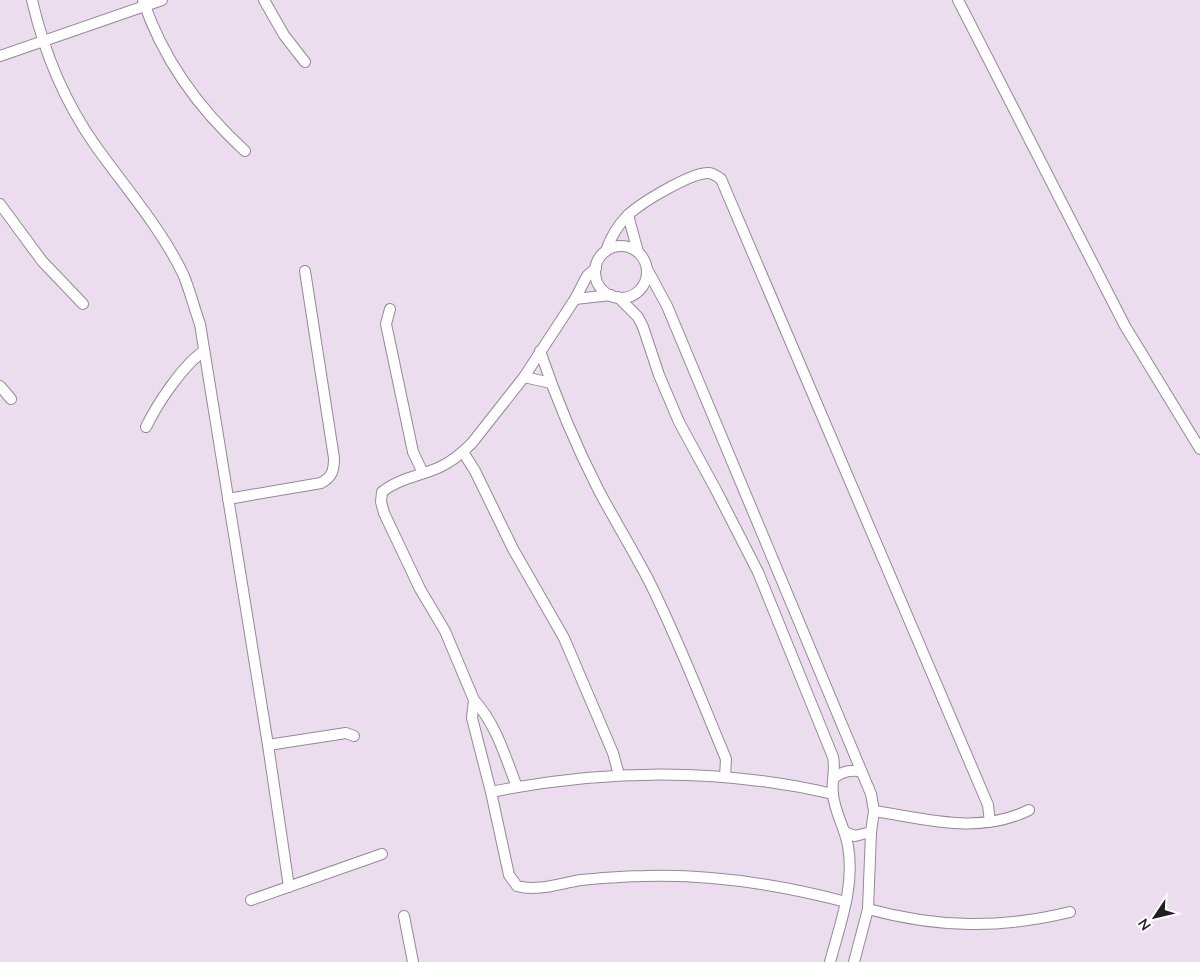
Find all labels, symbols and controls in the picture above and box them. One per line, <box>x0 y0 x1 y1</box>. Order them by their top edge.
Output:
north arrow <box>1130 892 1180 942</box>
text: N <box>1134 914 1156 934</box>

